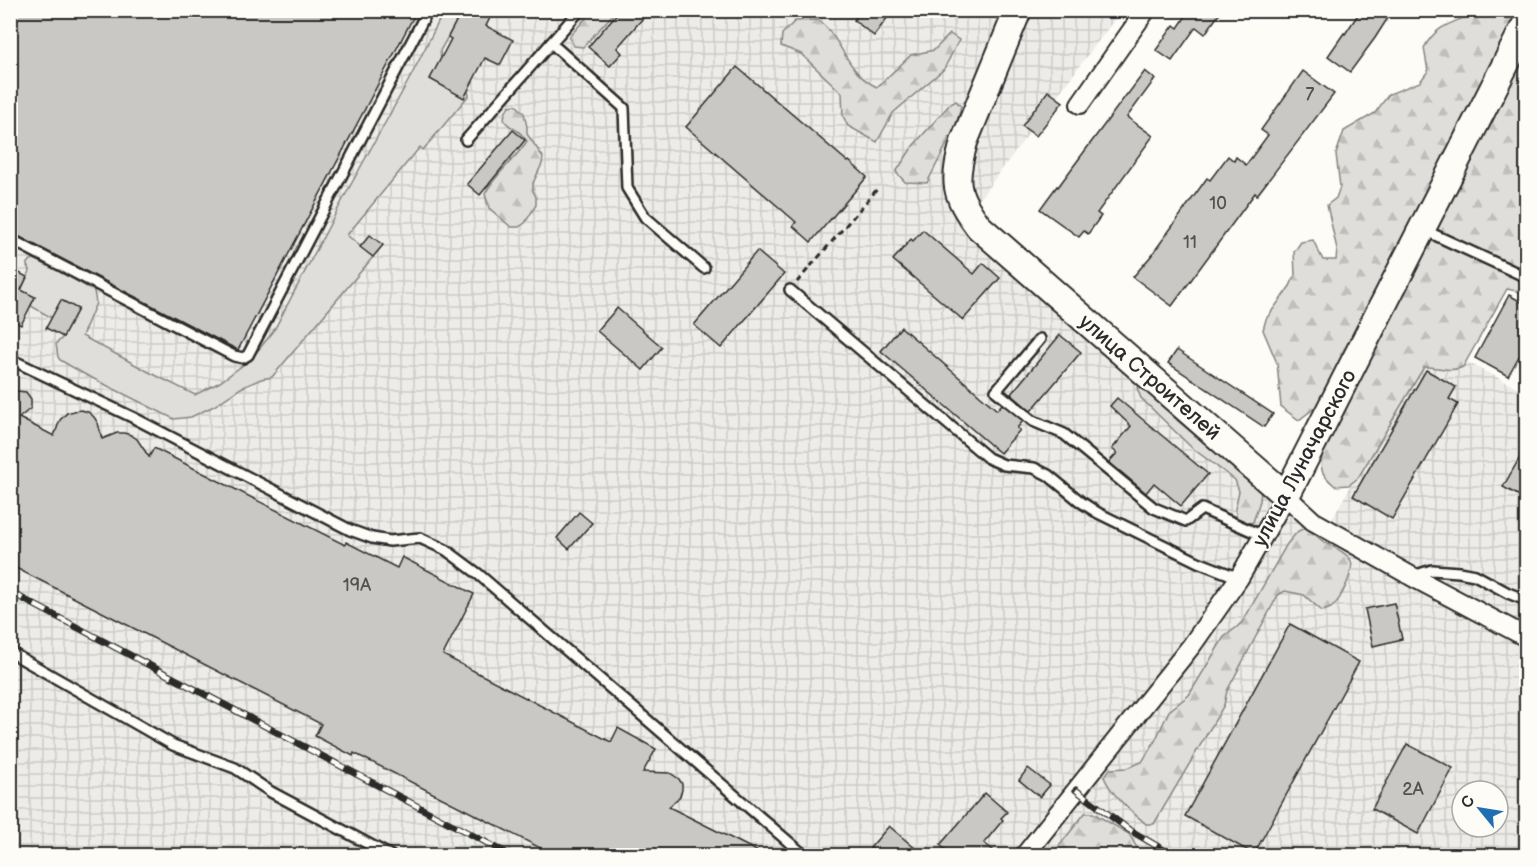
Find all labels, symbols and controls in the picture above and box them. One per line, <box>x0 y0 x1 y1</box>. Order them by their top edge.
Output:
house number: 7 <box>1306 84 1315 105</box>
house number: 10 <box>1209 193 1227 214</box>
house number: 11 <box>1183 232 1197 253</box>
street label: улица Строителей <box>1074 309 1226 446</box>
street label: улица Луначарского <box>1247 365 1362 551</box>
house number: 19А <box>343 575 371 596</box>
house number: 2А <box>1402 779 1424 800</box>
north arrow <box>1450 779 1510 839</box>
text: С <box>1457 793 1479 812</box>

